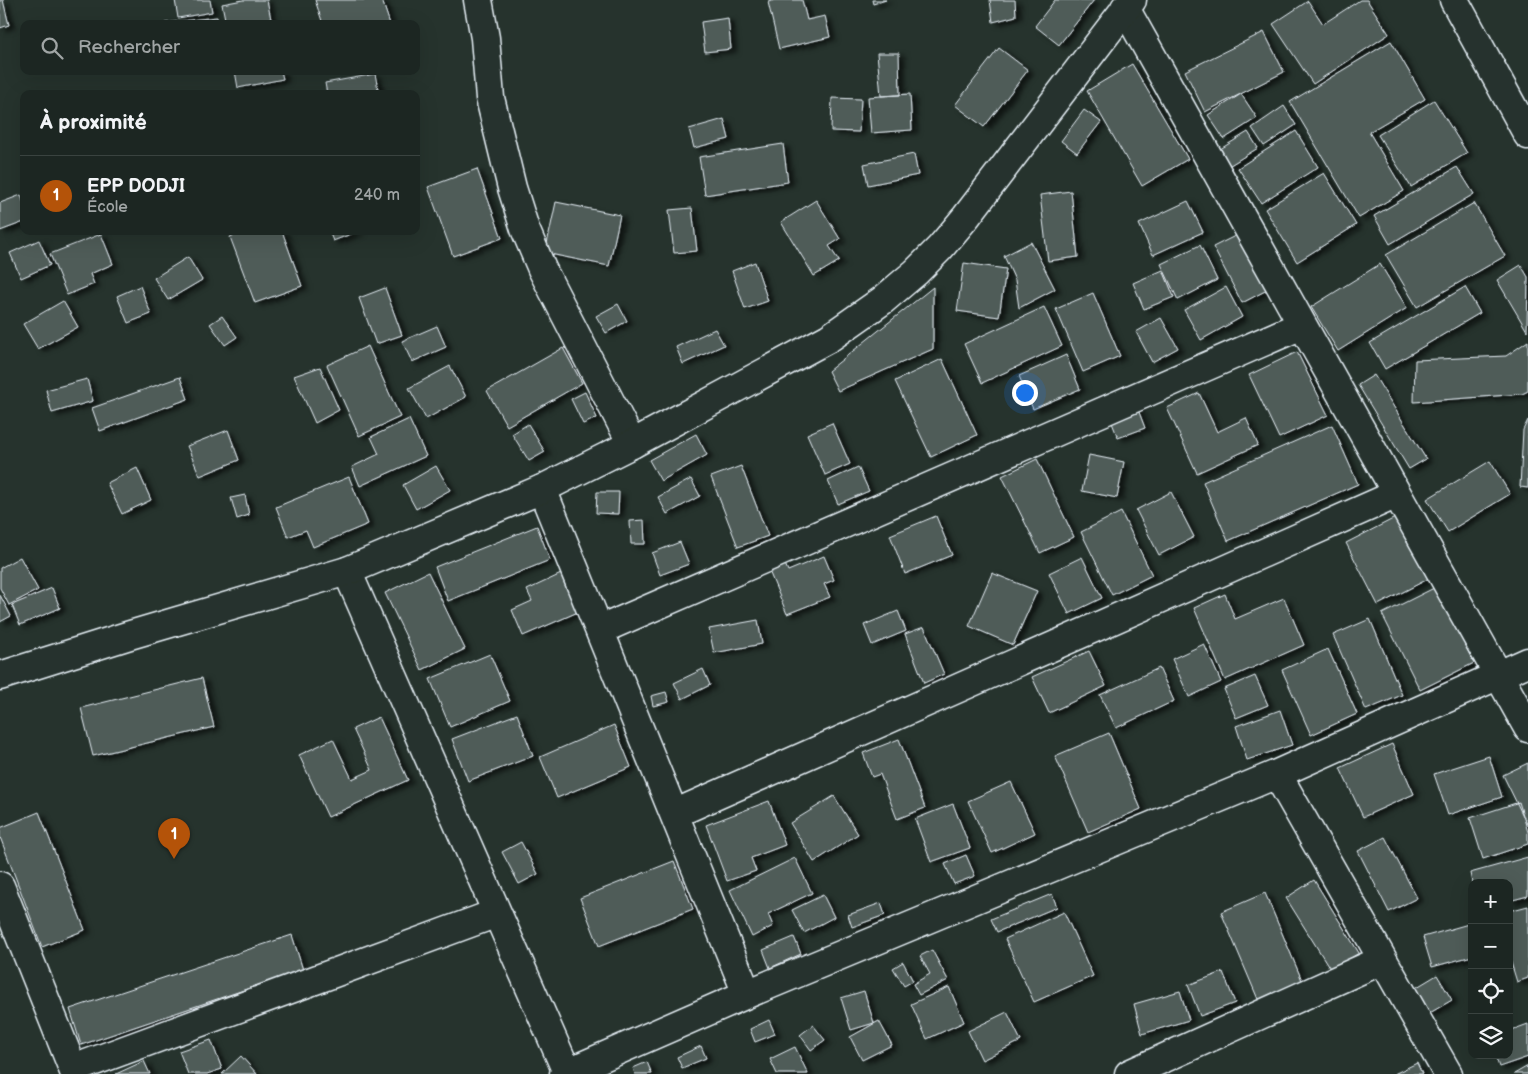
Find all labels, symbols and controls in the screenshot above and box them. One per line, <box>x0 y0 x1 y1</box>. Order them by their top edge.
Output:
search box <box>20 20 420 75</box>
icon: search <box>38 34 66 62</box>
text: Rechercher <box>78 36 180 59</box>
text: À proximité <box>40 110 147 135</box>
text: EPP DODJI <box>87 175 185 198</box>
text: 1 <box>53 186 59 205</box>
text: 240 m <box>354 186 400 205</box>
text: École <box>87 198 128 217</box>
your location <box>1012 380 1038 406</box>
pin: 1 <box>158 818 190 859</box>
map controls <box>1468 879 1513 1059</box>
button: + <box>1468 879 1513 924</box>
button: − <box>1468 924 1513 969</box>
button: locate <box>1468 969 1513 1014</box>
button: layers <box>1468 1014 1513 1059</box>

